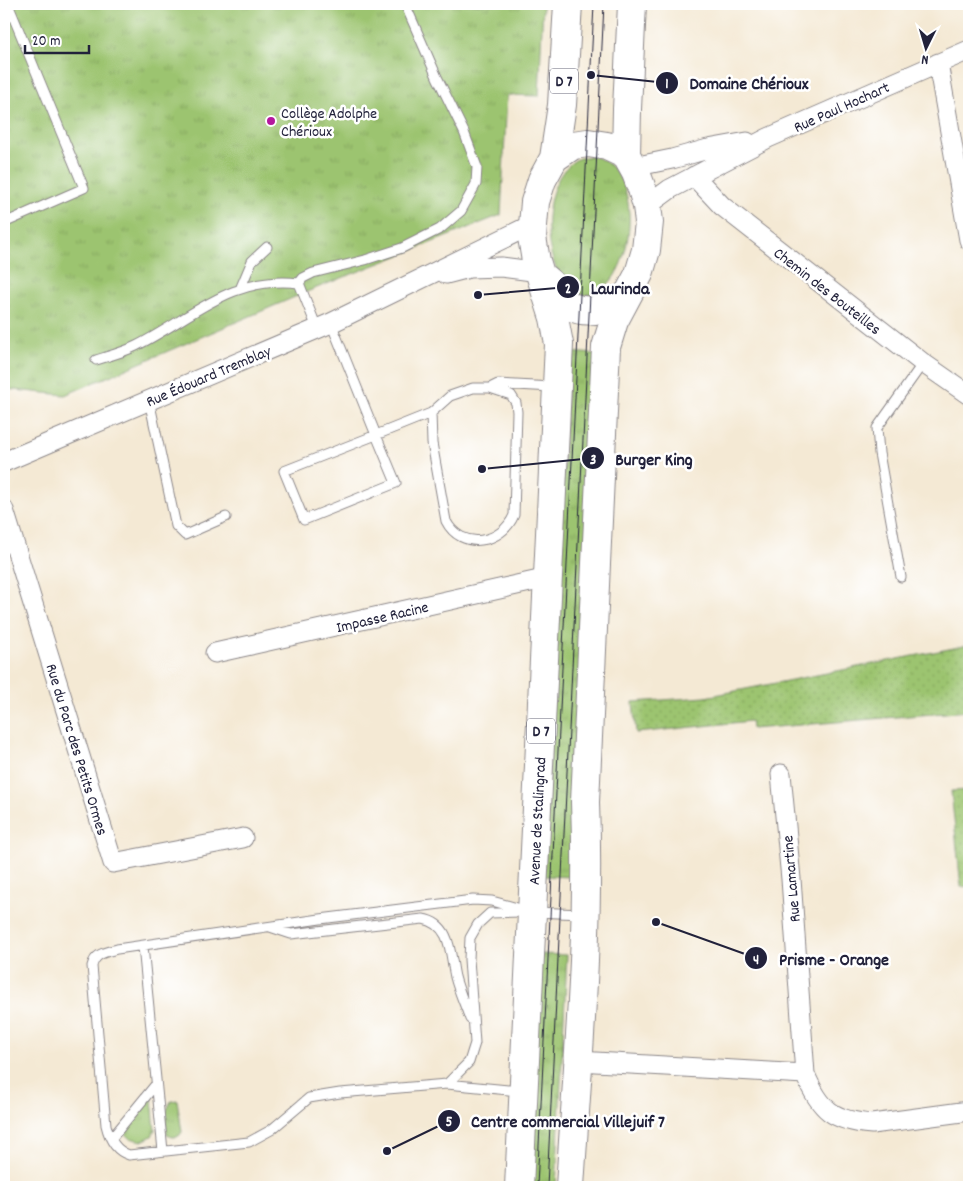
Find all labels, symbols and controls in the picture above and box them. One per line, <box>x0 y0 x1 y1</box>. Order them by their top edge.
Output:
scale bar <box>25 22 89 54</box>
north arrow <box>900 22 950 72</box>
text: 20 m <box>32 31 60 53</box>
text: N <box>921 49 929 69</box>
callout: Domaine Chérioux <box>655 67 819 100</box>
road number: D 7 <box>550 68 578 94</box>
text: Domaine Chérioux <box>689 73 809 98</box>
text: 1 <box>665 74 669 96</box>
street label: Rue Paul Hochart <box>790 77 894 140</box>
place label: Collège Adolphe Chérioux <box>281 103 377 144</box>
marker: Collège Adolphe Chérioux <box>265 115 277 127</box>
street label: Chemin des Bouteilles <box>768 243 885 342</box>
callout: Laurinda <box>556 271 660 304</box>
text: Laurinda <box>591 278 650 303</box>
text: 2 <box>565 279 571 301</box>
street label: Rue Édouard Tremblay <box>143 340 276 414</box>
callout: Burger King <box>581 442 703 475</box>
text: Burger King <box>615 449 693 474</box>
text: 3 <box>590 450 597 472</box>
street label: Impasse Racine <box>334 597 431 640</box>
street label: Rue du Parc des Petits Ormes <box>39 661 113 839</box>
road number: D 7 <box>527 718 555 744</box>
street label: Avenue de Stalingrad <box>524 757 553 886</box>
street label: Rue Lamartine <box>777 834 808 923</box>
callout: Prisme - Orange <box>744 942 899 975</box>
text: Prisme - Orange <box>779 949 889 974</box>
text: 4 <box>753 950 759 972</box>
callout: Centre commercial Villejuif 7 <box>436 1104 675 1137</box>
text: Centre commercial Villejuif 7 <box>471 1111 665 1136</box>
text: 5 <box>446 1112 453 1134</box>

